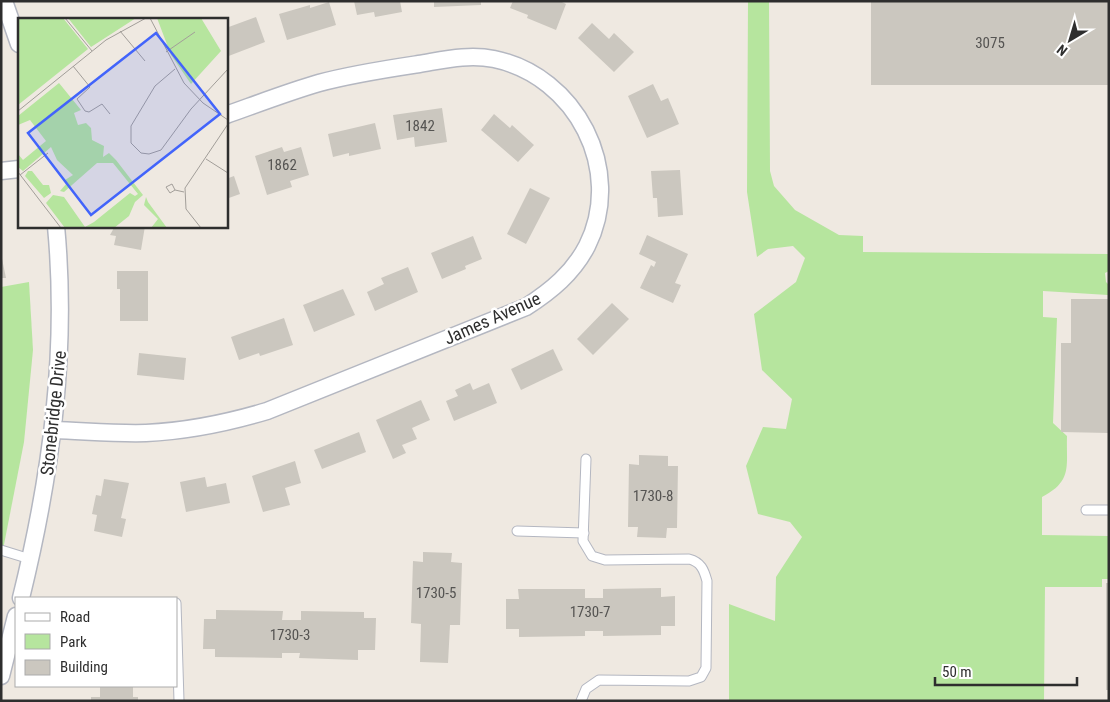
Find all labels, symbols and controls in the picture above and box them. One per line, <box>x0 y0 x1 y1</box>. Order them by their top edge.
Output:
north arrow <box>1045 15 1095 65</box>
inset map <box>18 18 228 228</box>
house number: 3075 <box>975 34 1005 52</box>
text: N <box>1054 41 1070 59</box>
house number: 1842 <box>405 117 435 135</box>
house number: 1862 <box>267 156 297 174</box>
street label: James Avenue <box>440 287 544 349</box>
street label: Stonebridge Drive <box>36 350 70 476</box>
house number: 1730-8 <box>633 487 673 505</box>
house number: 1730-5 <box>416 584 456 602</box>
legend <box>15 597 178 687</box>
house number: 1730-7 <box>570 603 610 621</box>
text: Road <box>60 608 90 626</box>
house number: 1730-3 <box>270 626 310 644</box>
text: Park <box>60 633 87 651</box>
scale bar <box>935 654 1078 686</box>
text: Building <box>60 658 108 676</box>
text: 50 m <box>942 663 972 681</box>

